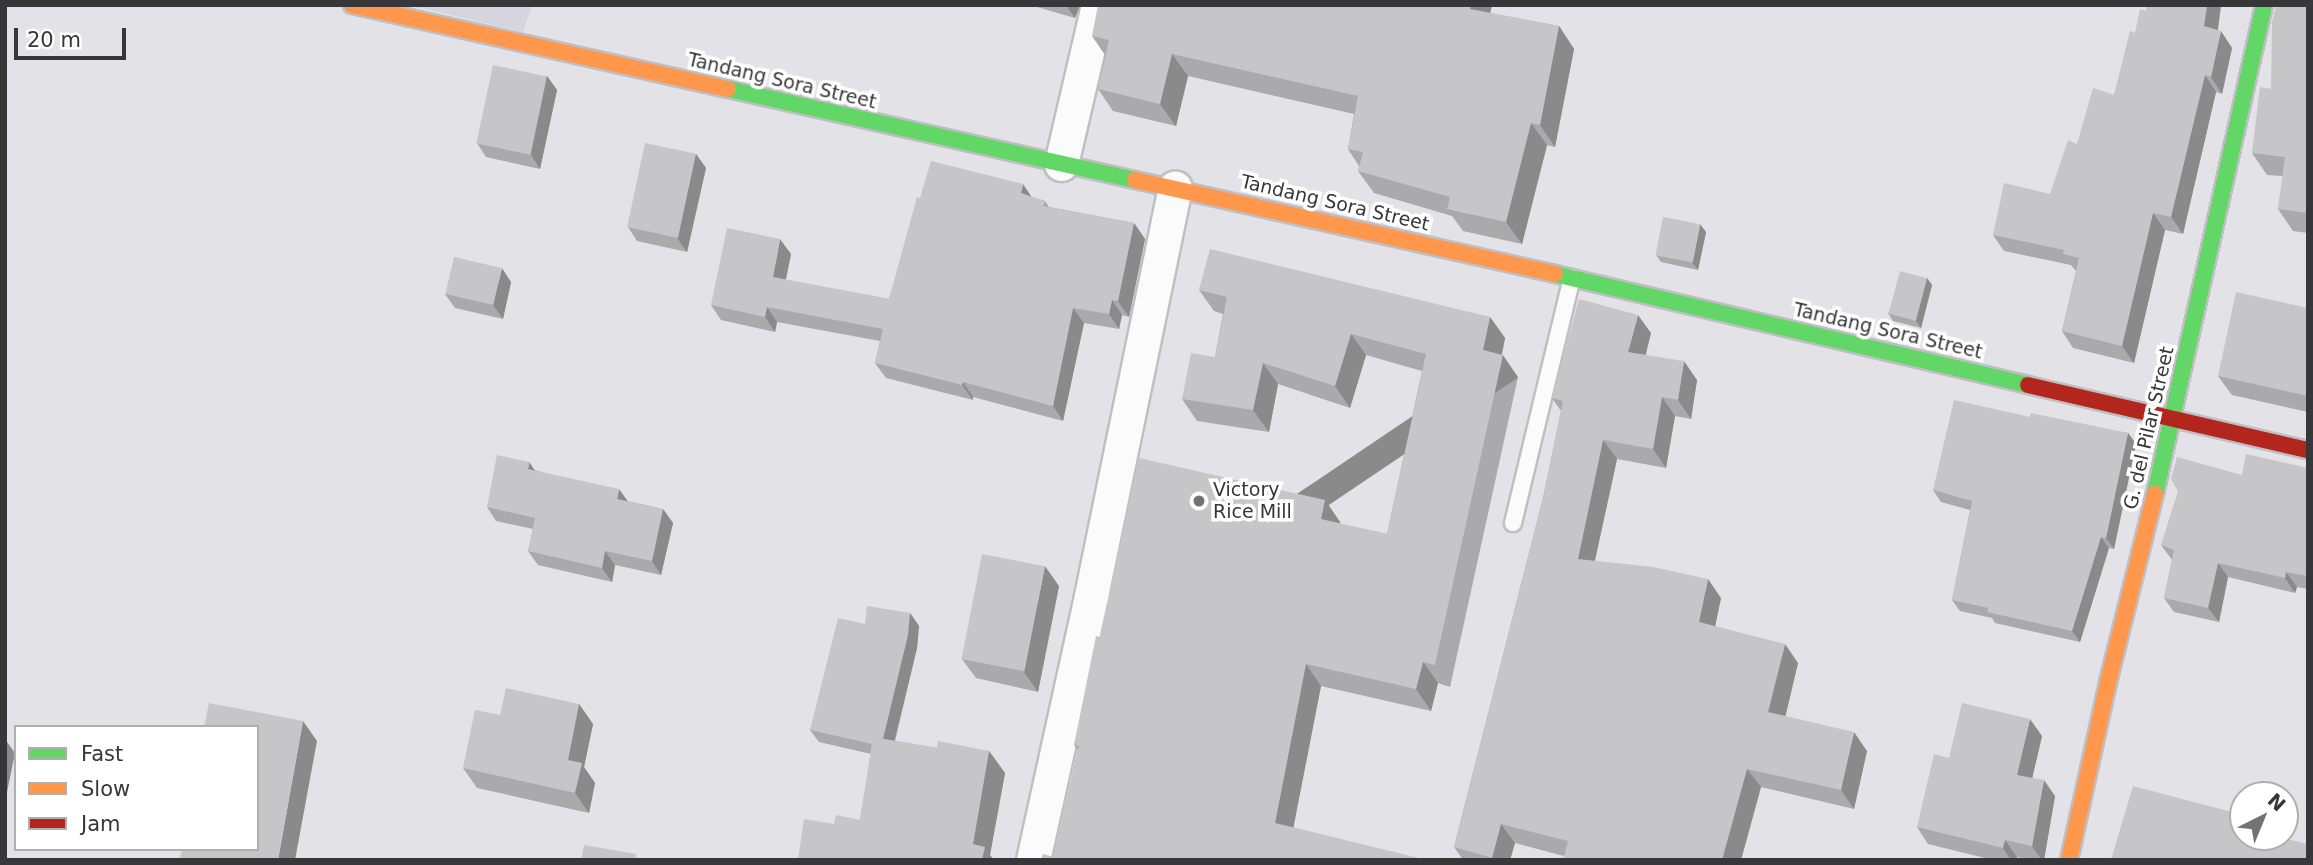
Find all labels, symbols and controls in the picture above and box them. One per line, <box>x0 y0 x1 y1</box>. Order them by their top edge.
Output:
scale bar <box>18 14 130 58</box>
text: 20 m <box>27 28 81 52</box>
street label: Tandang Sora Street <box>685 48 879 114</box>
street label: Tandang Sora Street <box>1238 170 1432 236</box>
street label: Tandang Sora Street <box>1791 298 1985 364</box>
street label: G. del Pilar Street <box>2119 344 2179 512</box>
place label: Victory Rice Mill <box>1213 479 1292 523</box>
marker: Victory Rice Mill <box>1191 493 1207 509</box>
legend <box>14 725 259 851</box>
text: Fast <box>81 742 123 766</box>
text: Slow <box>81 777 130 801</box>
north arrow <box>2229 781 2299 851</box>
text: N <box>2264 789 2290 816</box>
text: Jam <box>81 812 121 836</box>

